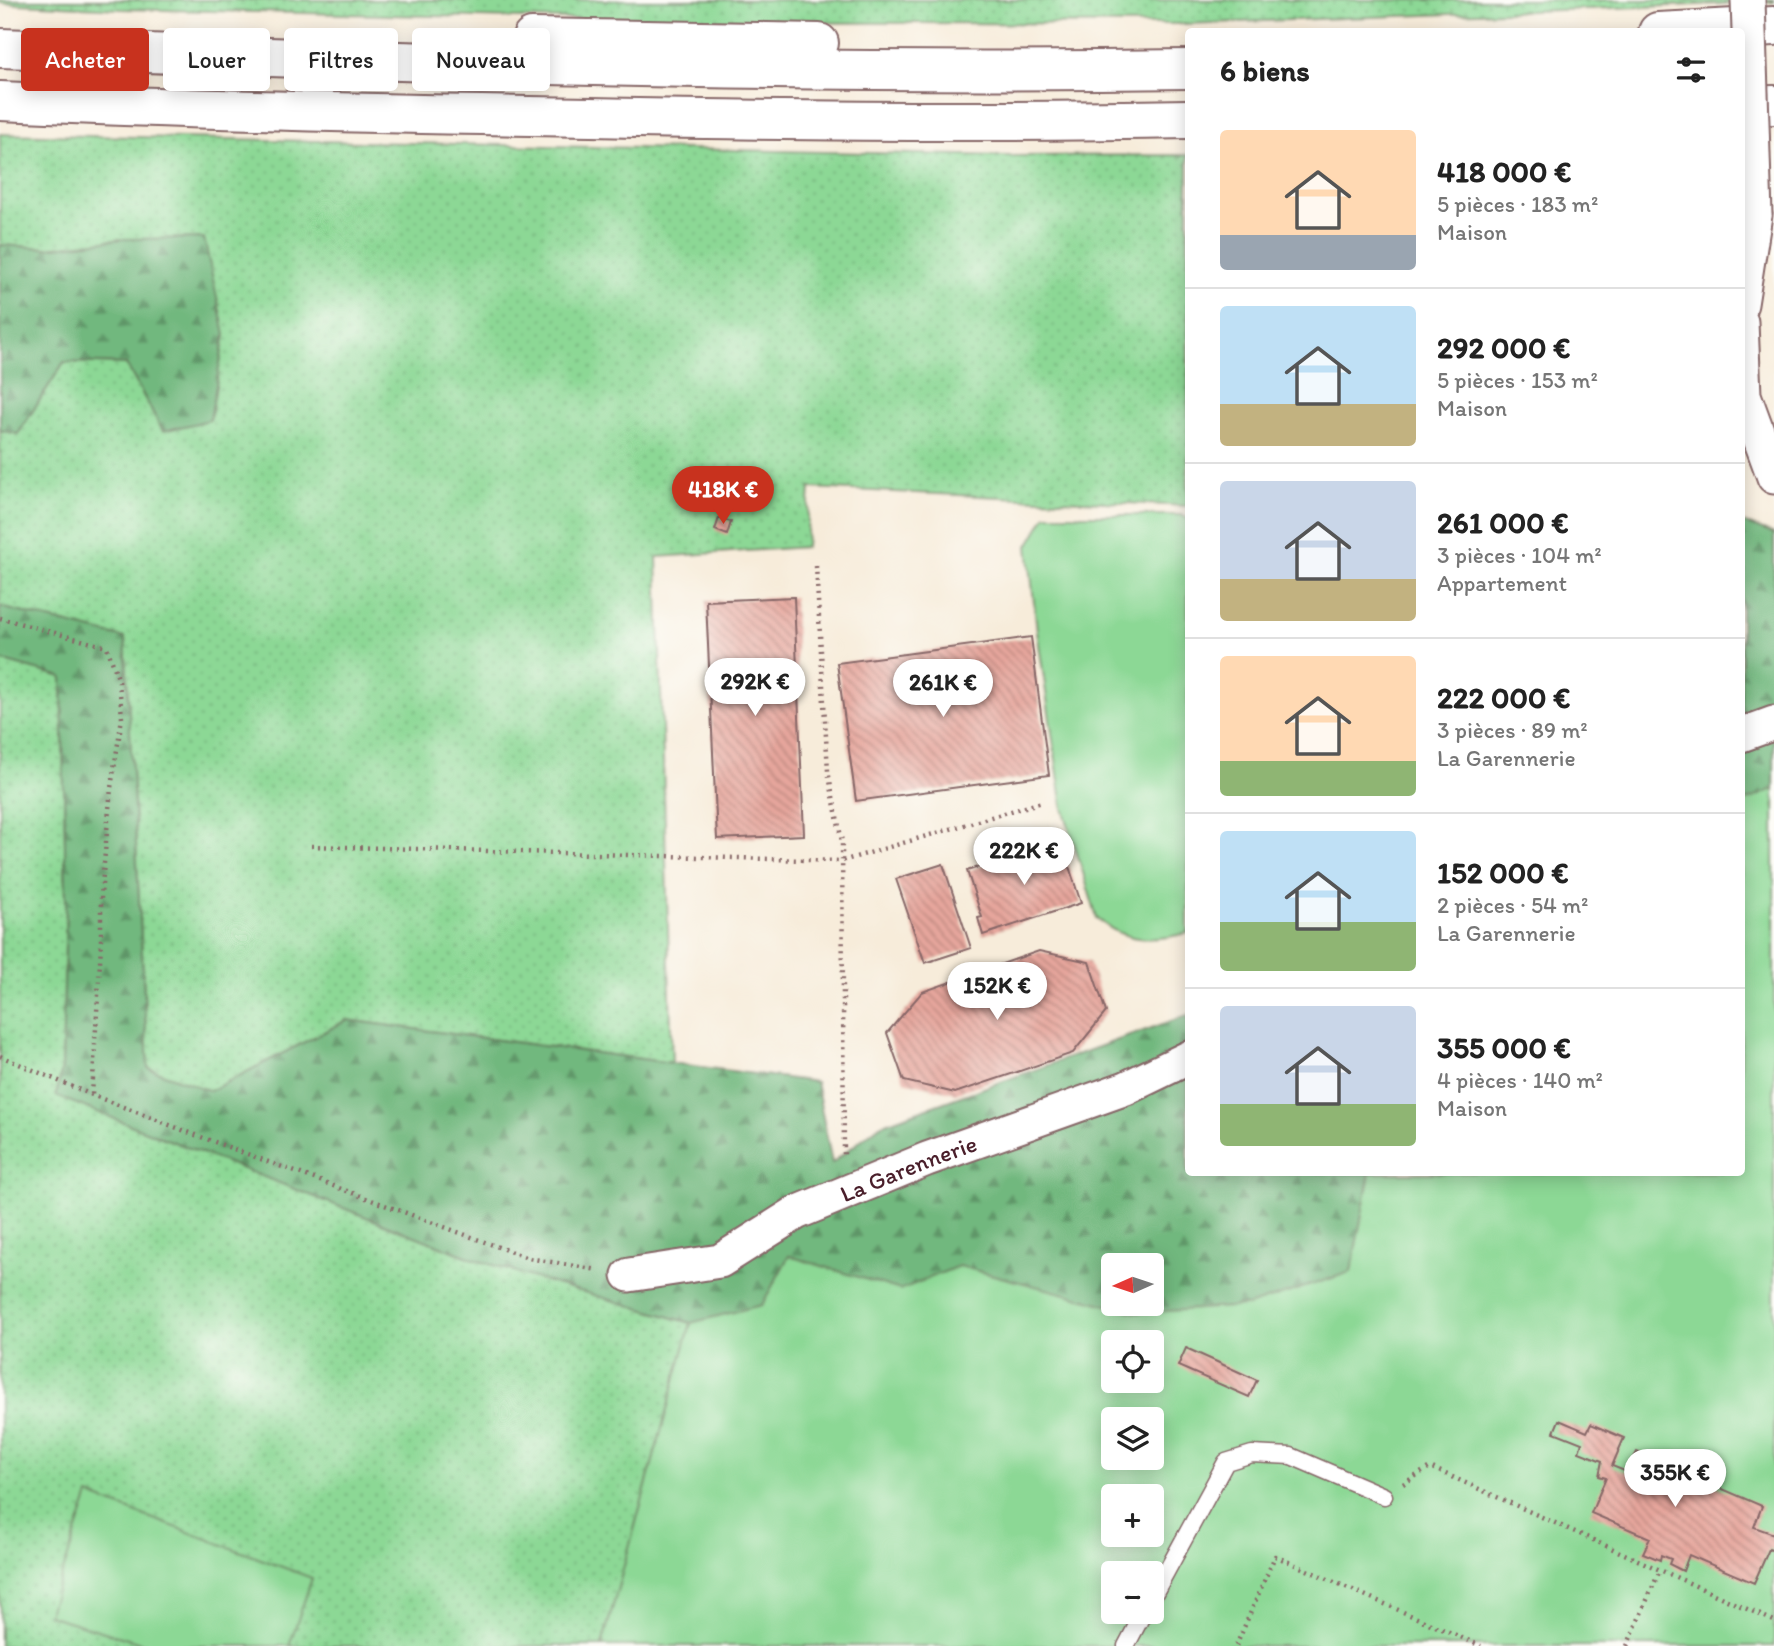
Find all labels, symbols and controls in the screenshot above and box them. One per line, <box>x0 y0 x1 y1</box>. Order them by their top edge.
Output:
chip: Acheter <box>21 28 149 91</box>
chip: Louer <box>163 28 270 91</box>
chip: Filtres <box>284 28 398 91</box>
chip: Nouveau <box>412 28 550 91</box>
icon: filters <box>1672 51 1710 89</box>
text: 6 biens <box>1220 52 1310 89</box>
text: 418 000 € <box>1437 153 1571 190</box>
icon: home <box>1276 158 1360 242</box>
text: 5 pièces · 183 m² <box>1437 190 1598 218</box>
text: Maison <box>1437 218 1507 246</box>
text: 292 000 € <box>1437 329 1570 366</box>
icon: home <box>1276 334 1360 418</box>
text: 5 pièces · 153 m² <box>1437 366 1598 394</box>
text: Maison <box>1437 394 1507 422</box>
pin: 418K € <box>666 466 780 526</box>
text: 418K € <box>688 475 758 503</box>
text: 261 000 € <box>1437 504 1569 541</box>
icon: home <box>1276 509 1360 593</box>
text: 3 pièces · 104 m² <box>1437 541 1602 569</box>
text: Appartement <box>1437 569 1567 597</box>
pin: 292K € <box>698 658 812 718</box>
pin: 261K € <box>886 660 1000 719</box>
text: 292K € <box>720 667 790 695</box>
text: 261K € <box>909 668 977 696</box>
text: 222 000 € <box>1437 679 1570 716</box>
icon: home <box>1276 684 1360 768</box>
text: 3 pièces · 89 m² <box>1437 716 1588 744</box>
text: La Garennerie <box>1437 744 1576 772</box>
pin: 222K € <box>967 828 1081 887</box>
text: 222K € <box>989 836 1059 864</box>
text: 152 000 € <box>1437 854 1569 891</box>
icon: home <box>1276 859 1360 943</box>
text: 2 pièces · 54 m² <box>1437 891 1589 919</box>
text: La Garennerie <box>1437 919 1576 947</box>
pin: 152K € <box>940 962 1054 1022</box>
text: 152K € <box>963 971 1031 999</box>
text: 355 000 € <box>1437 1029 1571 1066</box>
icon: home <box>1276 1034 1360 1118</box>
text: 4 pièces · 140 m² <box>1437 1066 1603 1094</box>
text: Maison <box>1437 1094 1507 1122</box>
street label: La Garennerie <box>836 1128 981 1208</box>
north arrow <box>1101 1253 1164 1316</box>
map controls <box>1101 1253 1164 1624</box>
button: locate <box>1101 1330 1164 1393</box>
button: layers <box>1101 1407 1164 1470</box>
pin: 355K € <box>1618 1450 1732 1509</box>
text: 355K € <box>1640 1458 1710 1486</box>
button: + <box>1101 1484 1164 1547</box>
button: − <box>1101 1561 1164 1624</box>

